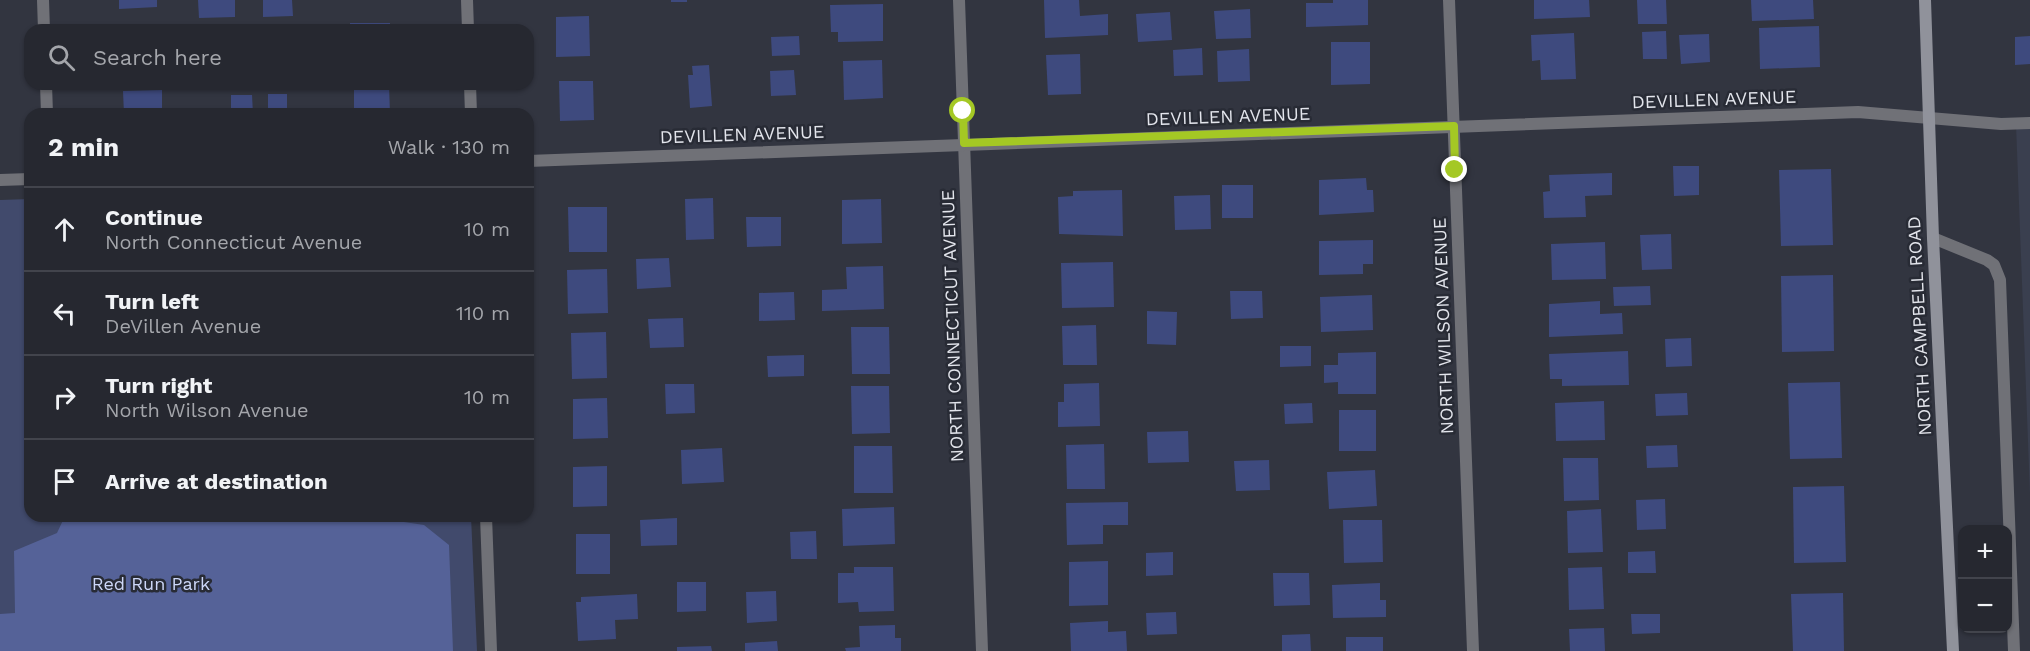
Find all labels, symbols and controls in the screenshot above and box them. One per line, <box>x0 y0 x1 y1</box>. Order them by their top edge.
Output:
search box <box>24 24 534 90</box>
icon: search <box>45 41 78 74</box>
text: Search here <box>93 45 222 70</box>
street label: DEVILLEN AVENUE <box>1631 86 1797 112</box>
route start <box>949 97 975 123</box>
street label: DEVILLEN AVENUE <box>1145 103 1311 129</box>
street label: DEVILLEN AVENUE <box>659 121 825 147</box>
text: 2 min <box>48 132 119 162</box>
text: Walk · 130 m <box>388 135 510 159</box>
route end <box>1441 156 1467 182</box>
street label: NORTH CONNECTICUT AVENUE <box>937 189 967 463</box>
text: Continue <box>105 205 203 230</box>
icon: ahead <box>48 213 81 246</box>
street label: NORTH CAMPBELL ROAD <box>1903 216 1935 436</box>
text: 10 m <box>464 217 510 241</box>
street label: NORTH WILSON AVENUE <box>1429 217 1457 435</box>
text: North Connecticut Avenue <box>105 230 362 254</box>
text: Turn left <box>105 289 199 314</box>
icon: left <box>48 297 81 330</box>
text: 110 m <box>456 301 510 325</box>
text: DeVillen Avenue <box>105 314 261 338</box>
text: Turn right <box>105 373 212 398</box>
icon: right <box>48 381 81 414</box>
text: 10 m <box>464 385 510 409</box>
text: North Wilson Avenue <box>105 398 309 422</box>
icon: arrive <box>48 465 81 498</box>
text: Arrive at destination <box>105 469 328 494</box>
map controls <box>1958 525 2012 633</box>
button: + <box>1958 525 2012 579</box>
park label: Red Run Park <box>92 573 210 594</box>
button: − <box>1958 579 2012 633</box>

